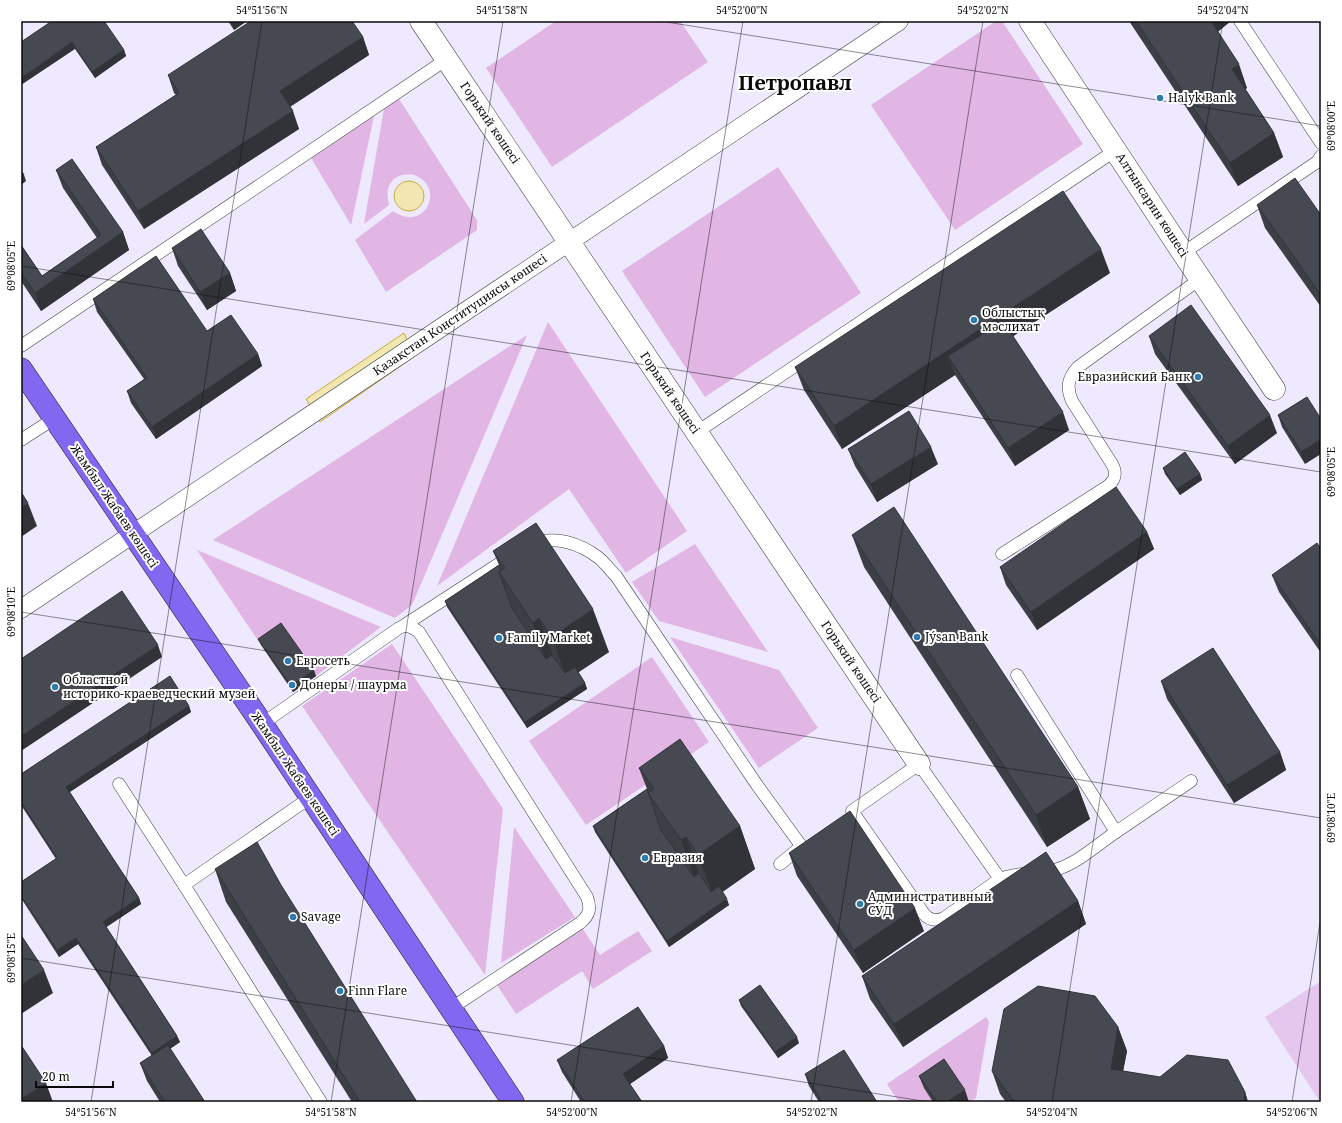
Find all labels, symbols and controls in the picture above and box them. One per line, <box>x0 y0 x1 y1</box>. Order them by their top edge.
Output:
text: 54°51'56"N <box>236 3 288 17</box>
text: 54°51'58"N <box>476 3 528 17</box>
text: 54°52'00"N <box>716 3 768 17</box>
text: 54°52'02"N <box>957 3 1009 17</box>
text: 54°52'04"N <box>1197 3 1249 17</box>
district label: Петропавл <box>738 69 852 96</box>
street label: Горький көшесі <box>457 78 524 167</box>
place label: Halyk Bank <box>1168 89 1235 106</box>
marker: Halyk Bank <box>1155 93 1165 103</box>
text: 69°08'00"E <box>1324 101 1338 151</box>
street label: Алтынсарин көшесі <box>1112 149 1193 260</box>
text: 69°08'05"E <box>4 241 18 291</box>
street label: Қазақстан Конституциясы көшесі <box>369 250 550 379</box>
place label: Облыстық мәслихат <box>982 304 1045 335</box>
marker: Облыстық мәслихат <box>969 315 979 325</box>
street label: Горький көшесі <box>637 348 704 437</box>
place label: Евразийский Банк <box>1078 368 1191 385</box>
marker: Евразийский Банк <box>1193 372 1203 382</box>
street label: Жамбыл Жабаев көшесі <box>66 440 162 571</box>
text: 69°08'05"E <box>1324 447 1338 497</box>
text: 69°08'10"E <box>4 587 18 637</box>
street label: Горький көшесі <box>818 617 885 706</box>
place label: Jýsan Bank <box>924 628 989 645</box>
place label: Family Мarket <box>507 629 590 646</box>
marker: Jýsan Bank <box>912 632 922 642</box>
marker: Family Мarket <box>494 633 504 643</box>
place label: Евросеть <box>296 652 350 669</box>
marker: Евросеть <box>283 656 293 666</box>
place label: Oбластной историко-краеведческий музей <box>63 671 256 702</box>
place label: Донеры / шаурма <box>300 676 407 693</box>
marker: Донеры / шаурма <box>287 680 297 690</box>
marker: Oбластной историко-краеведческий музей <box>50 682 60 692</box>
street label: Жамбыл Жабаев көшесі <box>247 708 343 839</box>
text: 69°08'10"E <box>1324 793 1338 843</box>
place label: Евразия <box>653 849 702 866</box>
marker: Евразия <box>640 853 650 863</box>
place label: Административный СУД <box>868 888 992 919</box>
marker: Административный СУД <box>855 899 865 909</box>
place label: Savage <box>301 908 341 925</box>
marker: Savage <box>288 912 298 922</box>
text: 69°08'15"E <box>4 933 18 983</box>
place label: Finn Flare <box>348 982 407 999</box>
marker: Finn Flare <box>335 986 345 996</box>
scale bar <box>36 1063 113 1089</box>
text: 20 m <box>42 1068 70 1085</box>
text: 54°51'56"N <box>65 1105 117 1119</box>
text: 54°51'58"N <box>305 1105 357 1119</box>
text: 54°52'00"N <box>546 1105 598 1119</box>
text: 54°52'02"N <box>786 1105 838 1119</box>
text: 54°52'04"N <box>1026 1105 1078 1119</box>
text: 54°52'06"N <box>1266 1105 1318 1119</box>

